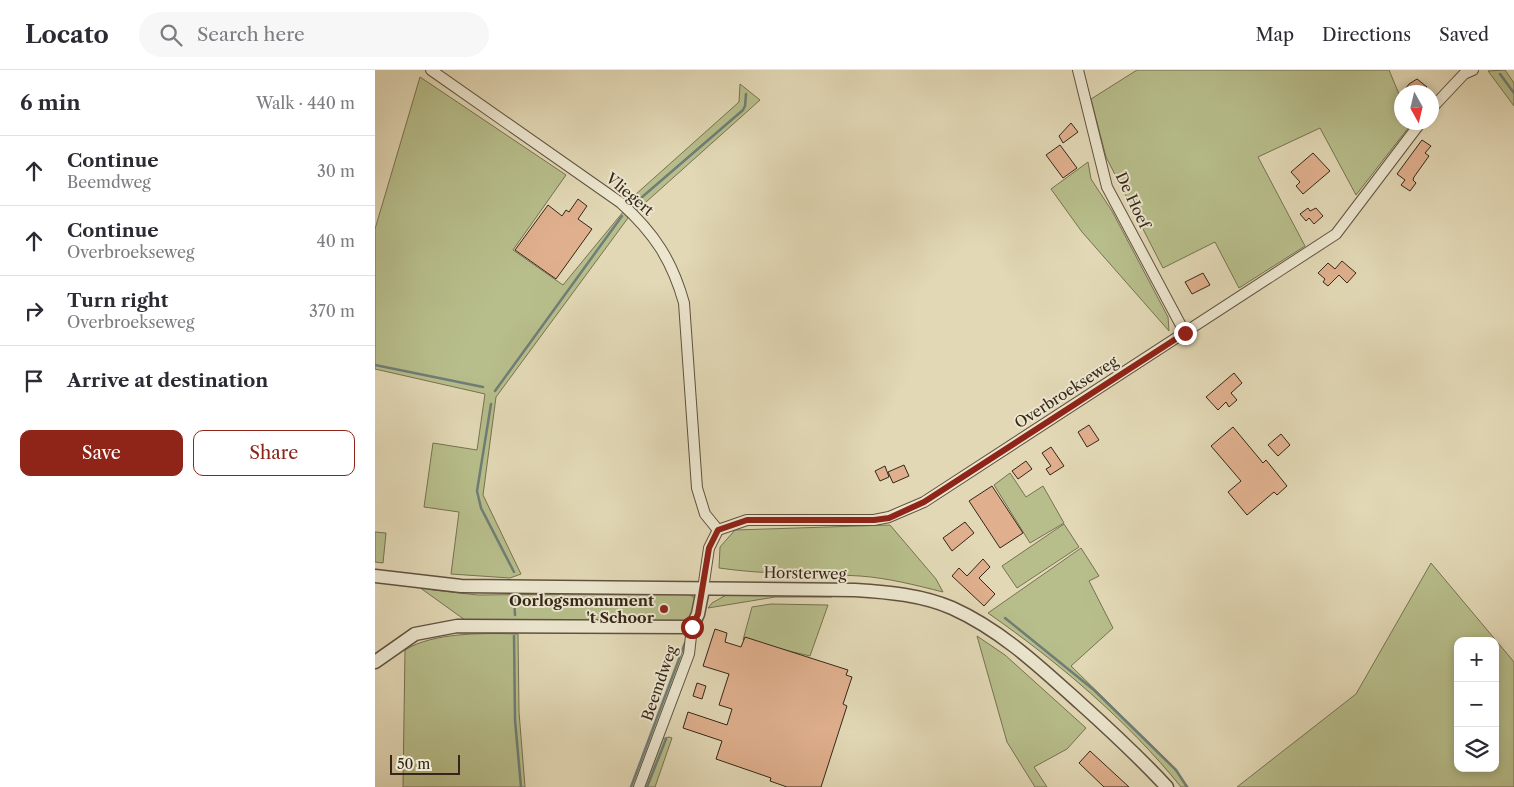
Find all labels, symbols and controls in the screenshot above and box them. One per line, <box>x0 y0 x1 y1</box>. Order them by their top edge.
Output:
search box <box>139 12 489 57</box>
text: Locato <box>25 20 109 49</box>
icon: search <box>157 21 185 49</box>
text: Search here <box>197 23 305 46</box>
text: Map <box>1255 24 1294 46</box>
text: Directions <box>1322 24 1411 46</box>
text: Saved <box>1439 24 1489 46</box>
north arrow <box>1394 85 1439 130</box>
text: 6 min <box>20 90 81 115</box>
text: Walk · 440 m <box>256 93 355 113</box>
text: Continue <box>67 149 159 172</box>
icon: ahead <box>20 157 48 185</box>
text: 30 m <box>317 161 355 181</box>
street label: Vliegert <box>601 168 658 220</box>
street label: De Hoef <box>1112 169 1155 233</box>
text: Beemdweg <box>67 172 151 192</box>
text: Continue <box>67 219 159 242</box>
icon: ahead <box>20 227 48 255</box>
text: 40 m <box>316 231 355 251</box>
text: Overbroekseweg <box>67 242 194 262</box>
text: Turn right <box>67 289 168 312</box>
icon: right <box>20 297 48 325</box>
text: 370 m <box>309 301 355 321</box>
text: Overbroekseweg <box>67 312 194 332</box>
route end <box>1174 322 1197 345</box>
street label: Overbroekseweg <box>1011 351 1121 432</box>
icon: arrive <box>20 367 48 395</box>
text: Arrive at destination <box>67 369 268 392</box>
button: Save <box>20 430 183 476</box>
button: Share <box>193 430 355 476</box>
street label: Horsterweg <box>763 563 847 583</box>
place label: Oorlogsmonument 't Schoor <box>509 591 655 627</box>
marker: Oorlogsmonument 't Schoor <box>658 603 670 615</box>
route start <box>681 616 704 639</box>
map controls <box>1454 637 1499 772</box>
button: + <box>1454 637 1499 682</box>
street label: Beemdweg <box>637 643 681 723</box>
button: − <box>1454 682 1499 727</box>
button: layers <box>1454 727 1499 772</box>
scale bar <box>390 752 460 775</box>
text: 50 m <box>397 755 430 773</box>

